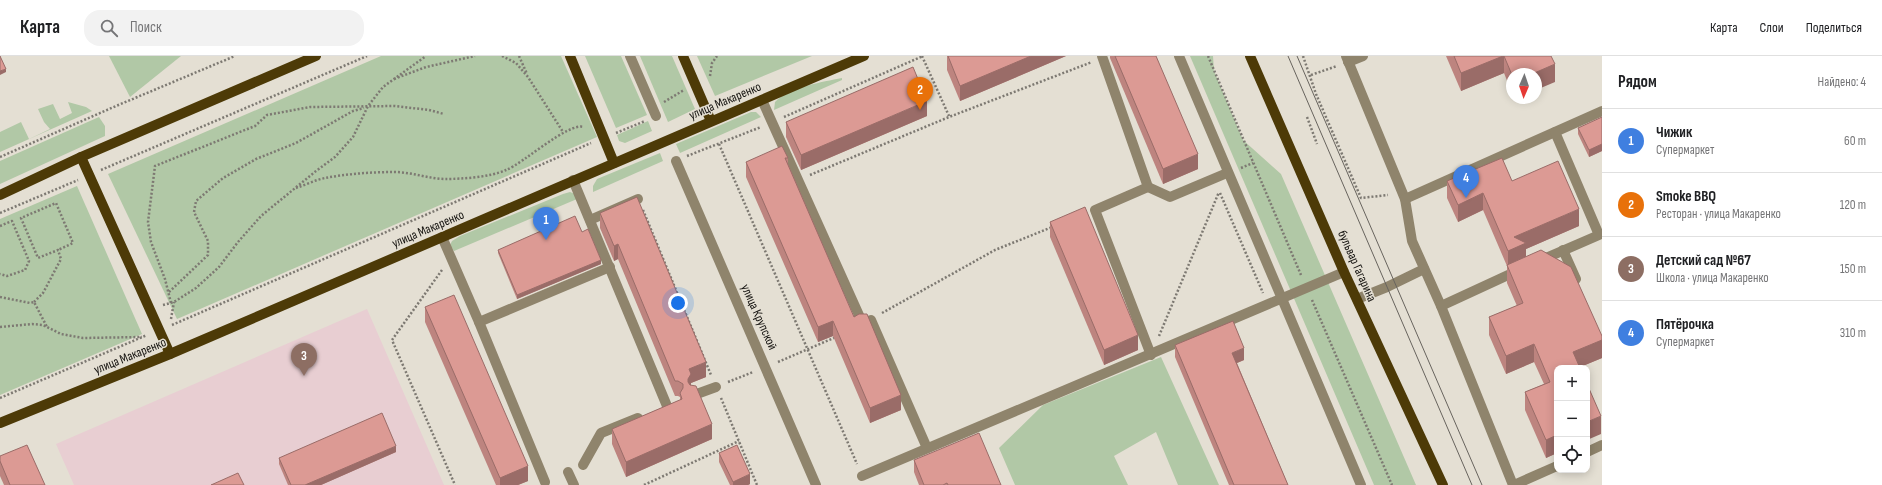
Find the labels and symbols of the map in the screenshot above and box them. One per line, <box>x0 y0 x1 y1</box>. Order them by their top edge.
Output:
north arrow <box>1506 68 1542 104</box>
pin: 2 <box>907 77 933 110</box>
street label: улица Макаренко <box>687 79 763 123</box>
pin: 4 <box>1453 165 1479 198</box>
street label: улица Макаренко <box>390 207 466 251</box>
pin: 1 <box>533 207 559 240</box>
street label: бульвар Гагарина <box>1334 228 1380 304</box>
street label: улица Крупской <box>737 282 781 352</box>
your location <box>668 293 688 313</box>
street label: улица Макаренко <box>91 334 169 378</box>
pin: 3 <box>291 343 317 376</box>

